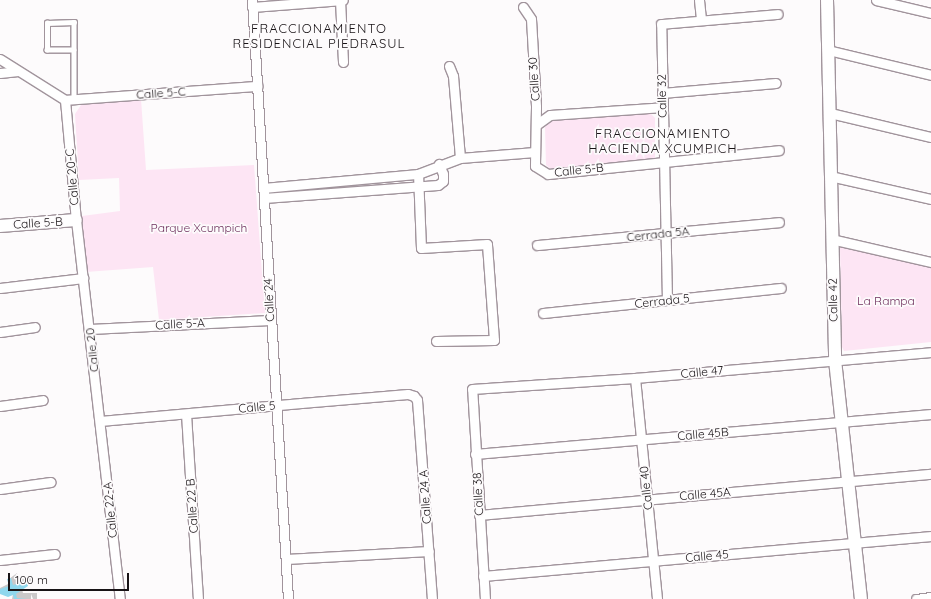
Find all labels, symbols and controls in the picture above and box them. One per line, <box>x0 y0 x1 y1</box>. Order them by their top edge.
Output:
district label: FRACCIONAMIENTO RESIDENCIAL PIEDRASUL <box>233 21 405 52</box>
street label: Calle 30 <box>525 57 543 101</box>
street label: Calle 32 <box>654 74 670 118</box>
street label: Calle 5-C <box>136 84 186 102</box>
district label: FRACCIONAMIENTO HACIENDA XCUMPICH <box>588 126 738 157</box>
street label: Calle 20-C <box>62 148 82 206</box>
street label: Calle 5-B <box>554 160 604 180</box>
street label: Calle 5-B <box>13 214 63 232</box>
park label: Parque Xcumpich <box>151 221 247 235</box>
street label: Cerrada 5A <box>626 224 690 244</box>
street label: Calle 24 <box>261 278 277 322</box>
street label: Calle 42 <box>825 278 841 322</box>
street label: Cerrada 5 <box>634 291 690 311</box>
park label: La Rampa <box>857 294 915 308</box>
street label: Calle 5-A <box>155 316 205 332</box>
street label: Calle 20 <box>83 327 101 373</box>
street label: Calle 47 <box>680 363 724 381</box>
street label: Calle 5 <box>238 398 276 416</box>
street label: Calle 45B <box>677 425 729 443</box>
street label: Calle 40 <box>637 465 655 511</box>
street label: Calle 24 A <box>416 469 434 525</box>
street label: Calle 38 <box>470 472 486 516</box>
street label: Calle 22 B <box>183 478 201 534</box>
street label: Calle 22-A <box>100 481 120 539</box>
street label: Calle 45A <box>679 485 731 503</box>
street label: Calle 45 <box>685 547 729 565</box>
scale bar <box>10 565 131 591</box>
text: 100 m <box>15 572 48 587</box>

